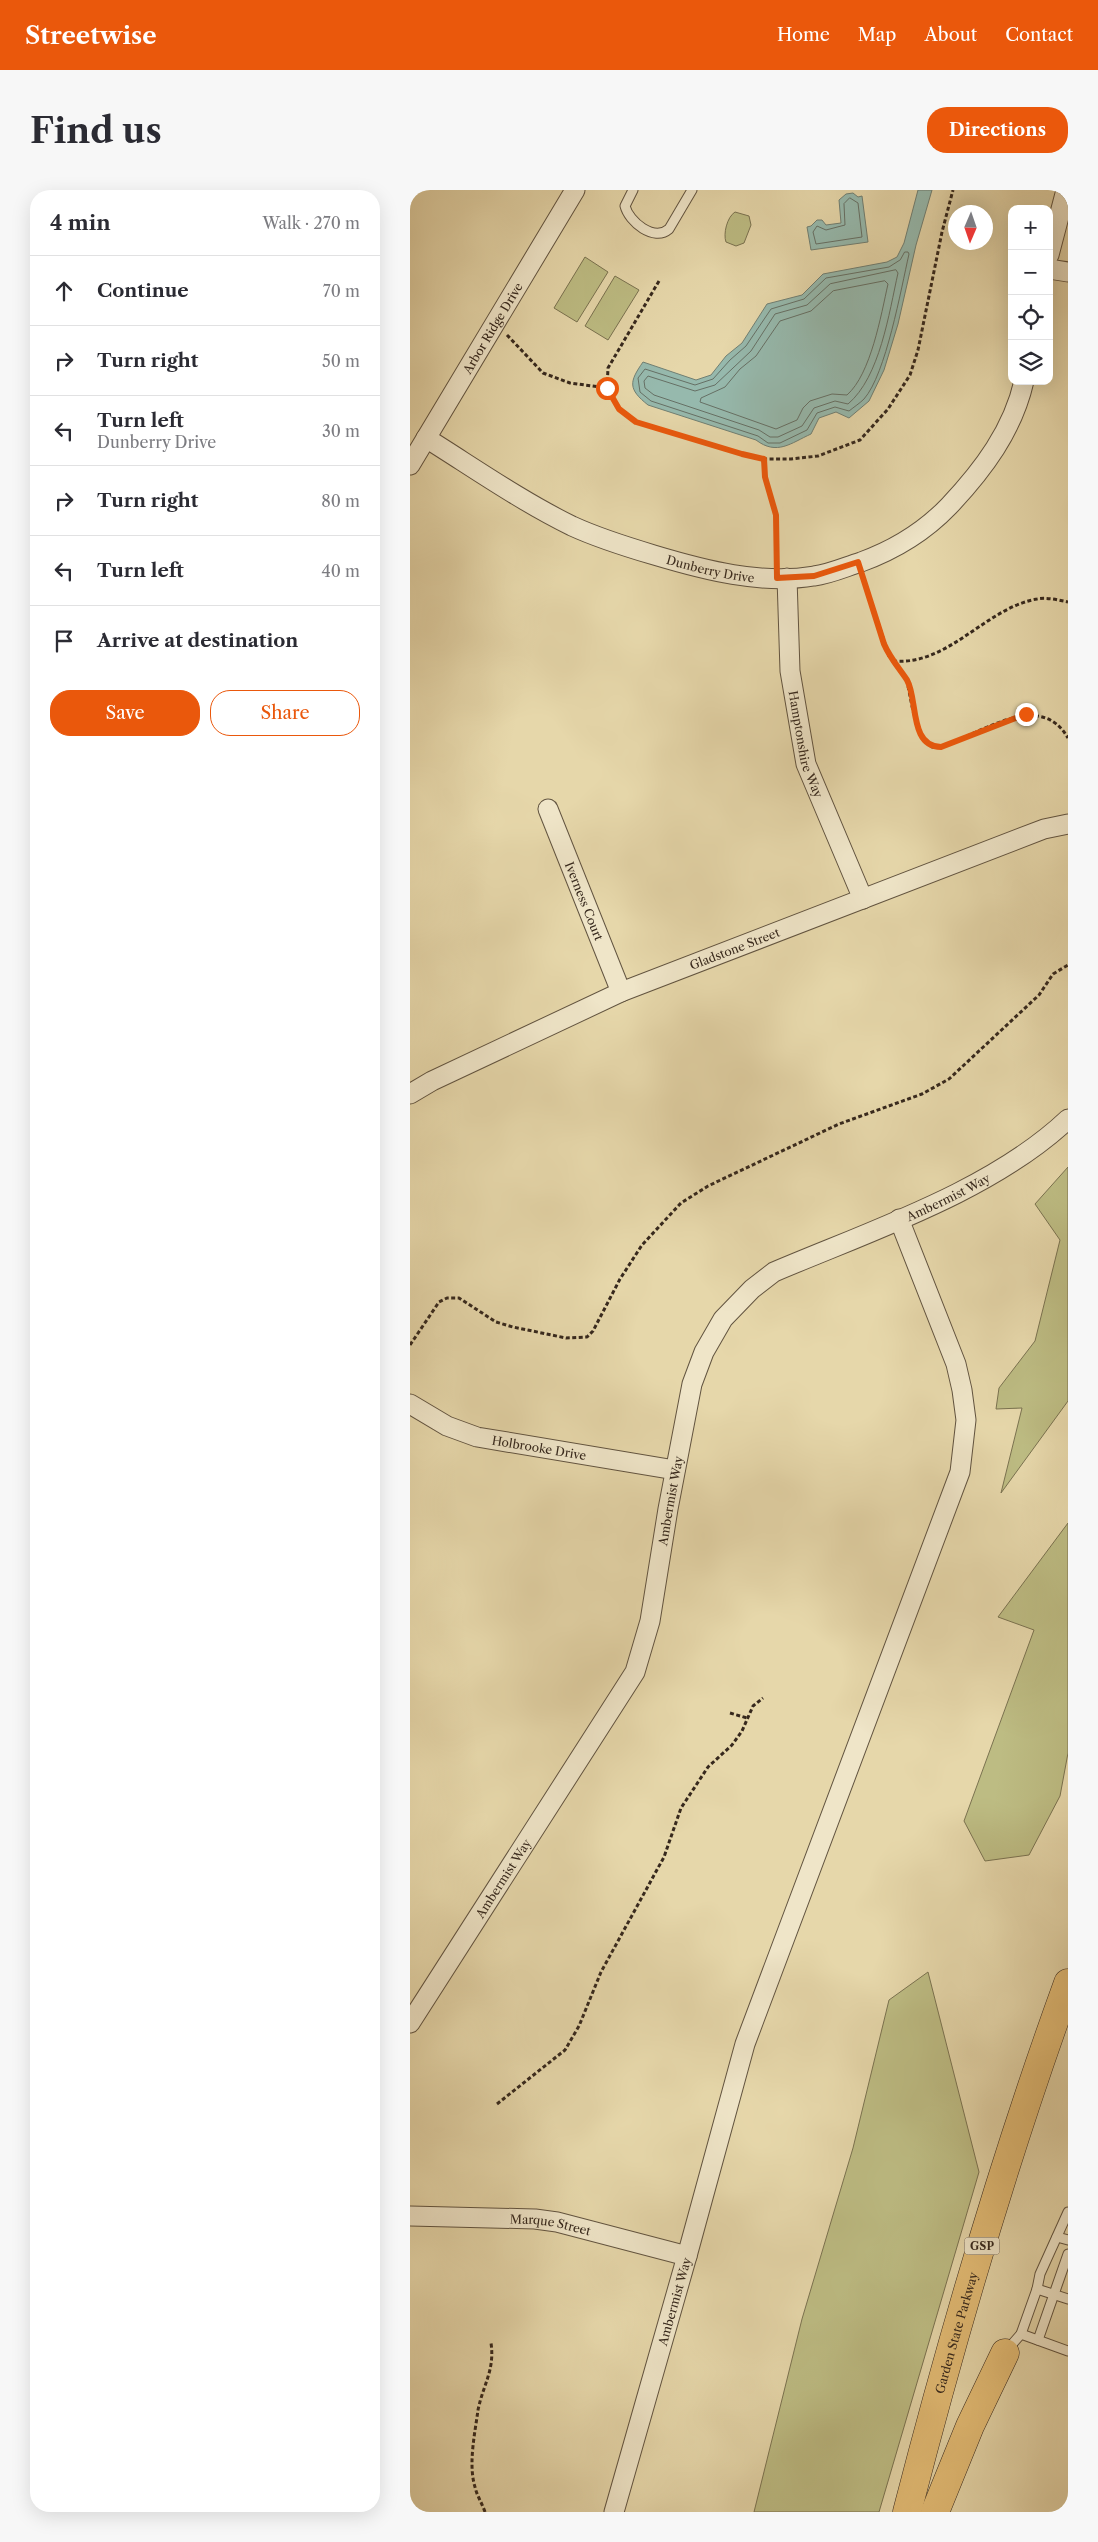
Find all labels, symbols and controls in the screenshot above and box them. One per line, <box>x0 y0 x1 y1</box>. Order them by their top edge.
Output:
text: Streetwise <box>25 21 157 50</box>
text: Home <box>777 24 830 46</box>
text: Map <box>858 24 896 46</box>
text: About <box>924 24 977 46</box>
text: Contact <box>1005 24 1073 46</box>
button: Directions <box>927 107 1068 153</box>
text: Find us <box>30 109 162 152</box>
north arrow <box>948 205 993 250</box>
map controls <box>1008 205 1053 385</box>
button: + <box>1008 205 1053 250</box>
text: 4 min <box>50 210 111 235</box>
text: Walk · 270 m <box>262 213 360 233</box>
button: − <box>1008 250 1053 295</box>
icon: ahead <box>50 277 78 305</box>
text: Continue <box>97 279 189 302</box>
street label: Arbor Ridge Drive <box>459 279 526 377</box>
text: 70 m <box>323 281 360 301</box>
button: locate <box>1008 295 1053 340</box>
button: layers <box>1008 340 1053 385</box>
icon: right <box>50 347 78 375</box>
text: Turn right <box>97 349 198 372</box>
text: 50 m <box>322 351 360 371</box>
route start <box>596 377 619 400</box>
text: Turn left <box>97 409 184 432</box>
icon: left <box>50 417 78 445</box>
text: 30 m <box>322 421 360 441</box>
text: Dunberry Drive <box>97 432 216 452</box>
icon: right <box>50 487 78 515</box>
text: Turn right <box>97 489 198 512</box>
text: 80 m <box>321 491 360 511</box>
street label: Dunberry Drive <box>665 552 756 585</box>
icon: left <box>50 557 78 585</box>
text: Turn left <box>97 559 184 582</box>
text: 40 m <box>321 561 360 581</box>
icon: arrive <box>50 627 78 655</box>
text: Arrive at destination <box>97 629 298 652</box>
street label: Hamptonshire Way <box>786 689 827 800</box>
button: Save <box>50 690 200 736</box>
button: Share <box>210 690 360 736</box>
route end <box>1015 703 1038 726</box>
street label: Iverness Court <box>562 859 607 943</box>
street label: Gladstone Street <box>687 924 782 972</box>
street label: Ambermist Way <box>903 1170 992 1224</box>
street label: Holbrooke Drive <box>491 1432 588 1463</box>
street label: Ambermist Way <box>655 1454 686 1548</box>
street label: Ambermist Way <box>471 1836 534 1921</box>
street label: Marque Street <box>510 2211 593 2238</box>
road number: GSP <box>964 2238 1000 2254</box>
street label: Ambermist Way <box>654 2255 694 2348</box>
street label: Garden State Parkway <box>931 2270 981 2395</box>

